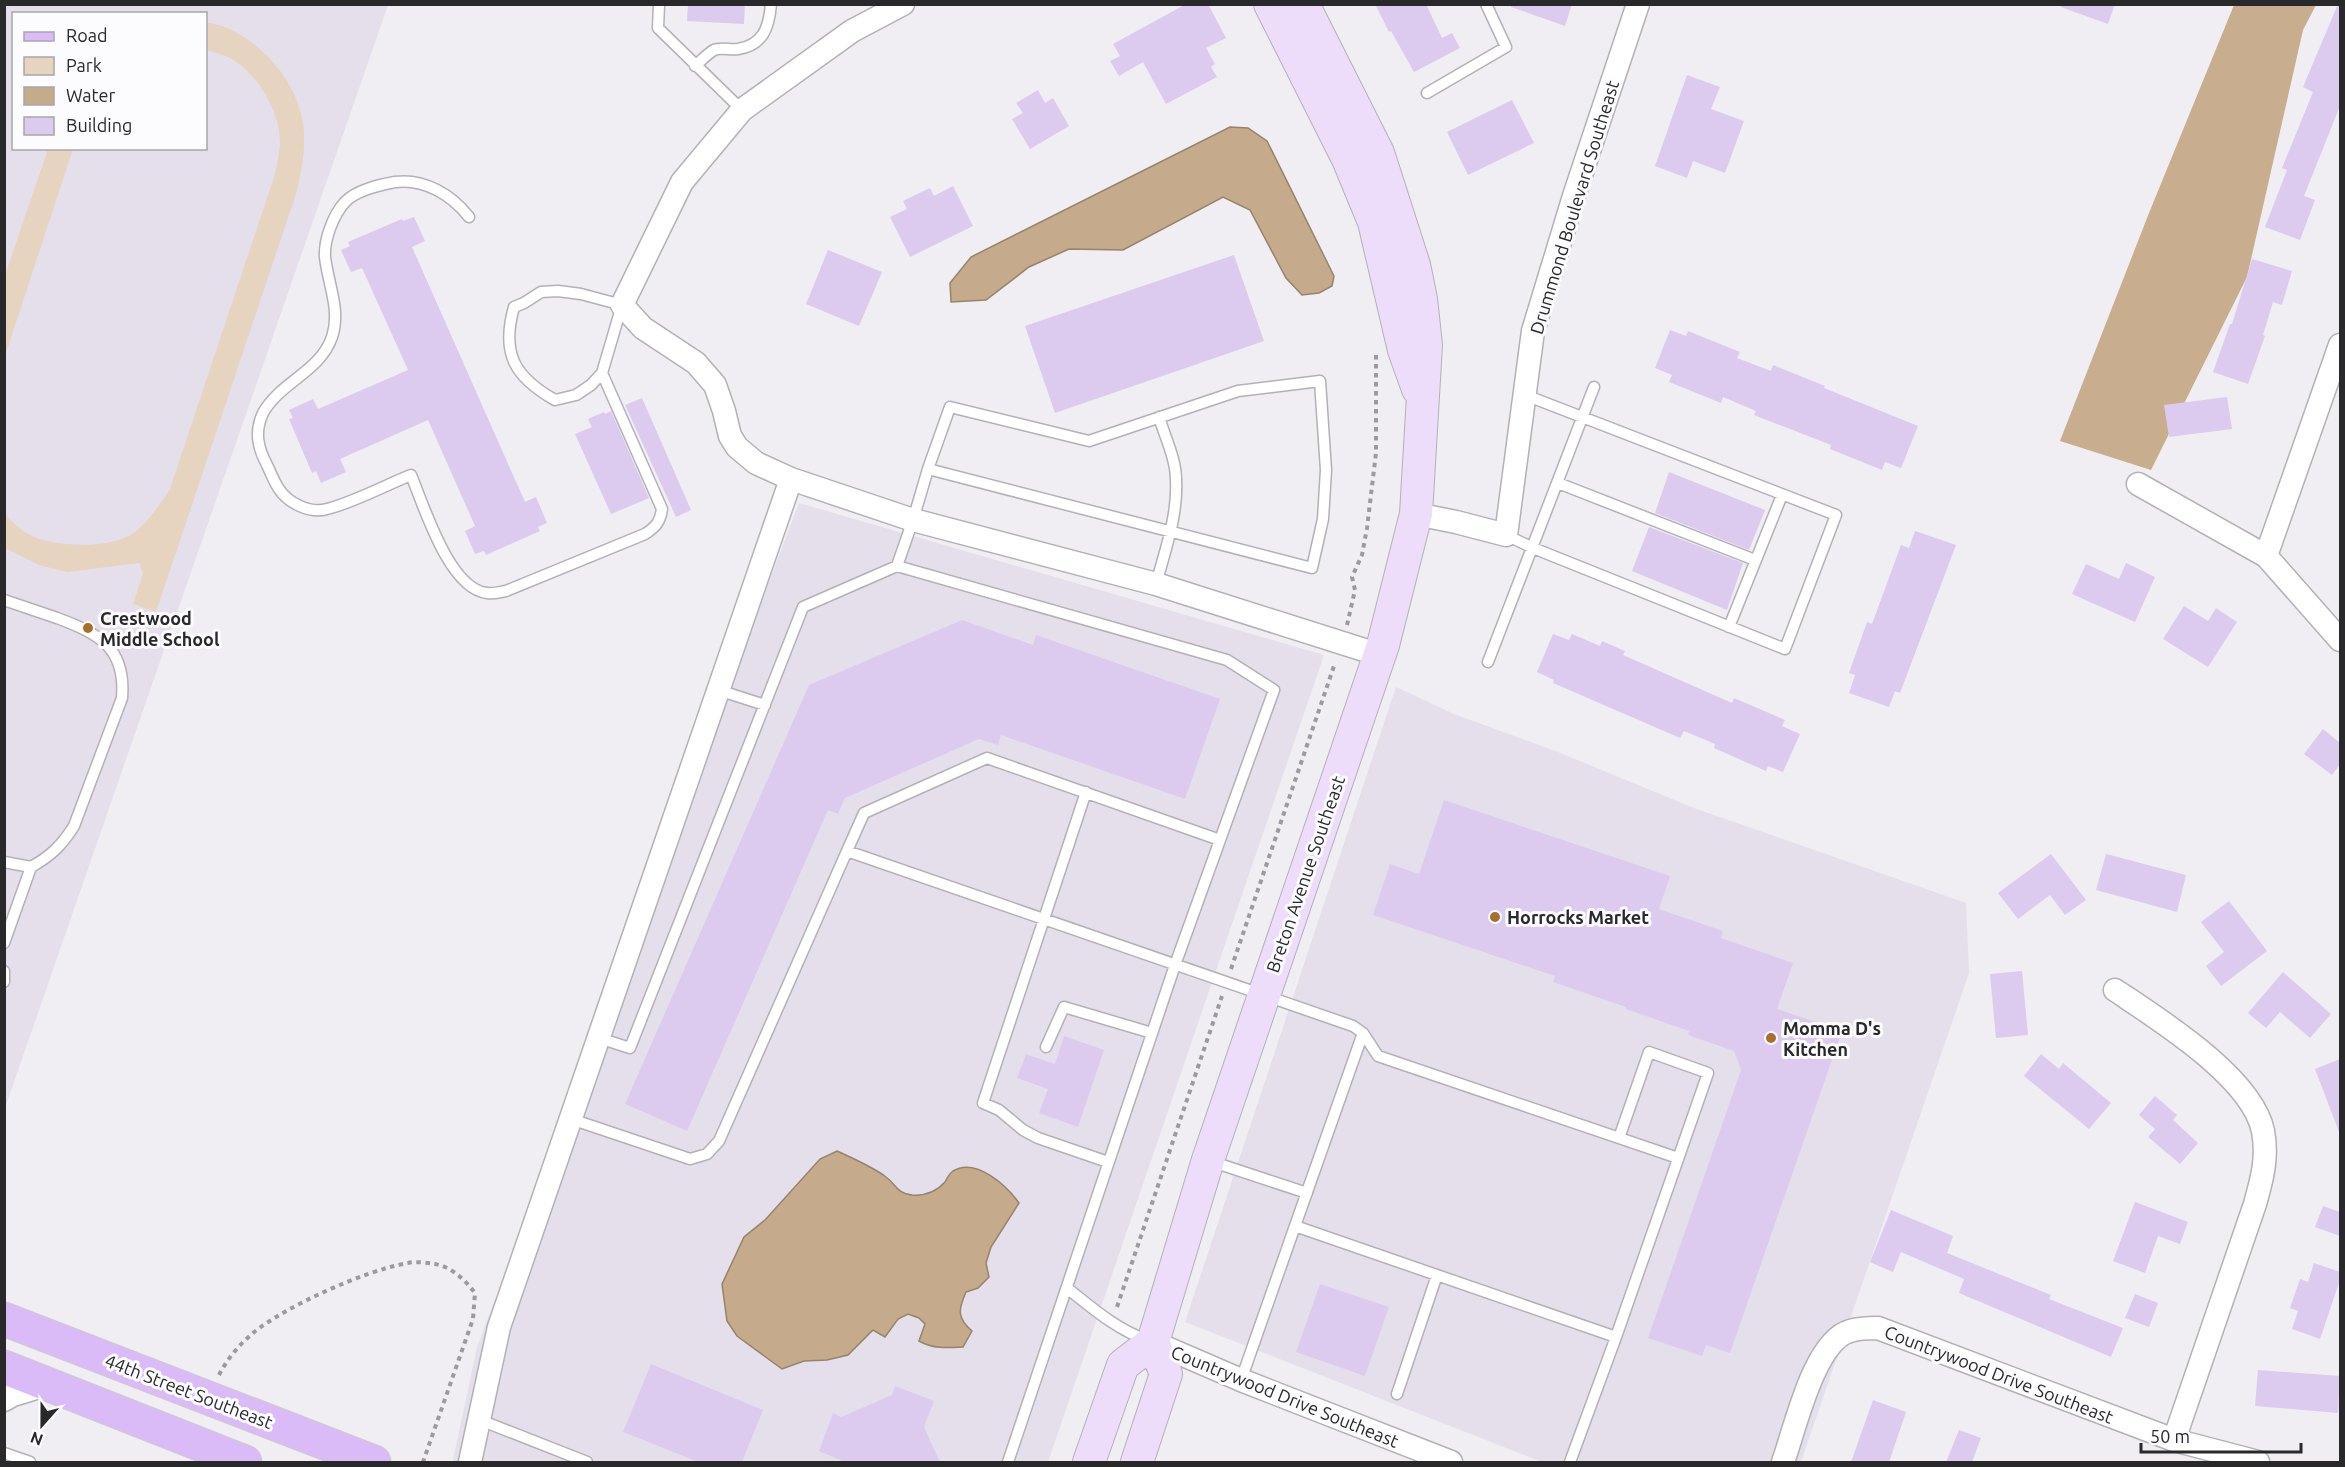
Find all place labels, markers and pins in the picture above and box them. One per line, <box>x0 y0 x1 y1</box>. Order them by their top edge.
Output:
place label: Crestwood Middle School <box>100 608 220 649</box>
marker: Crestwood Middle School <box>81 621 95 635</box>
place label: Horrocks Market <box>1507 907 1649 927</box>
marker: Horrocks Market <box>1488 910 1502 924</box>
place label: Momma D's Kitchen <box>1783 1018 1881 1059</box>
marker: Momma D's Kitchen <box>1764 1031 1778 1045</box>

